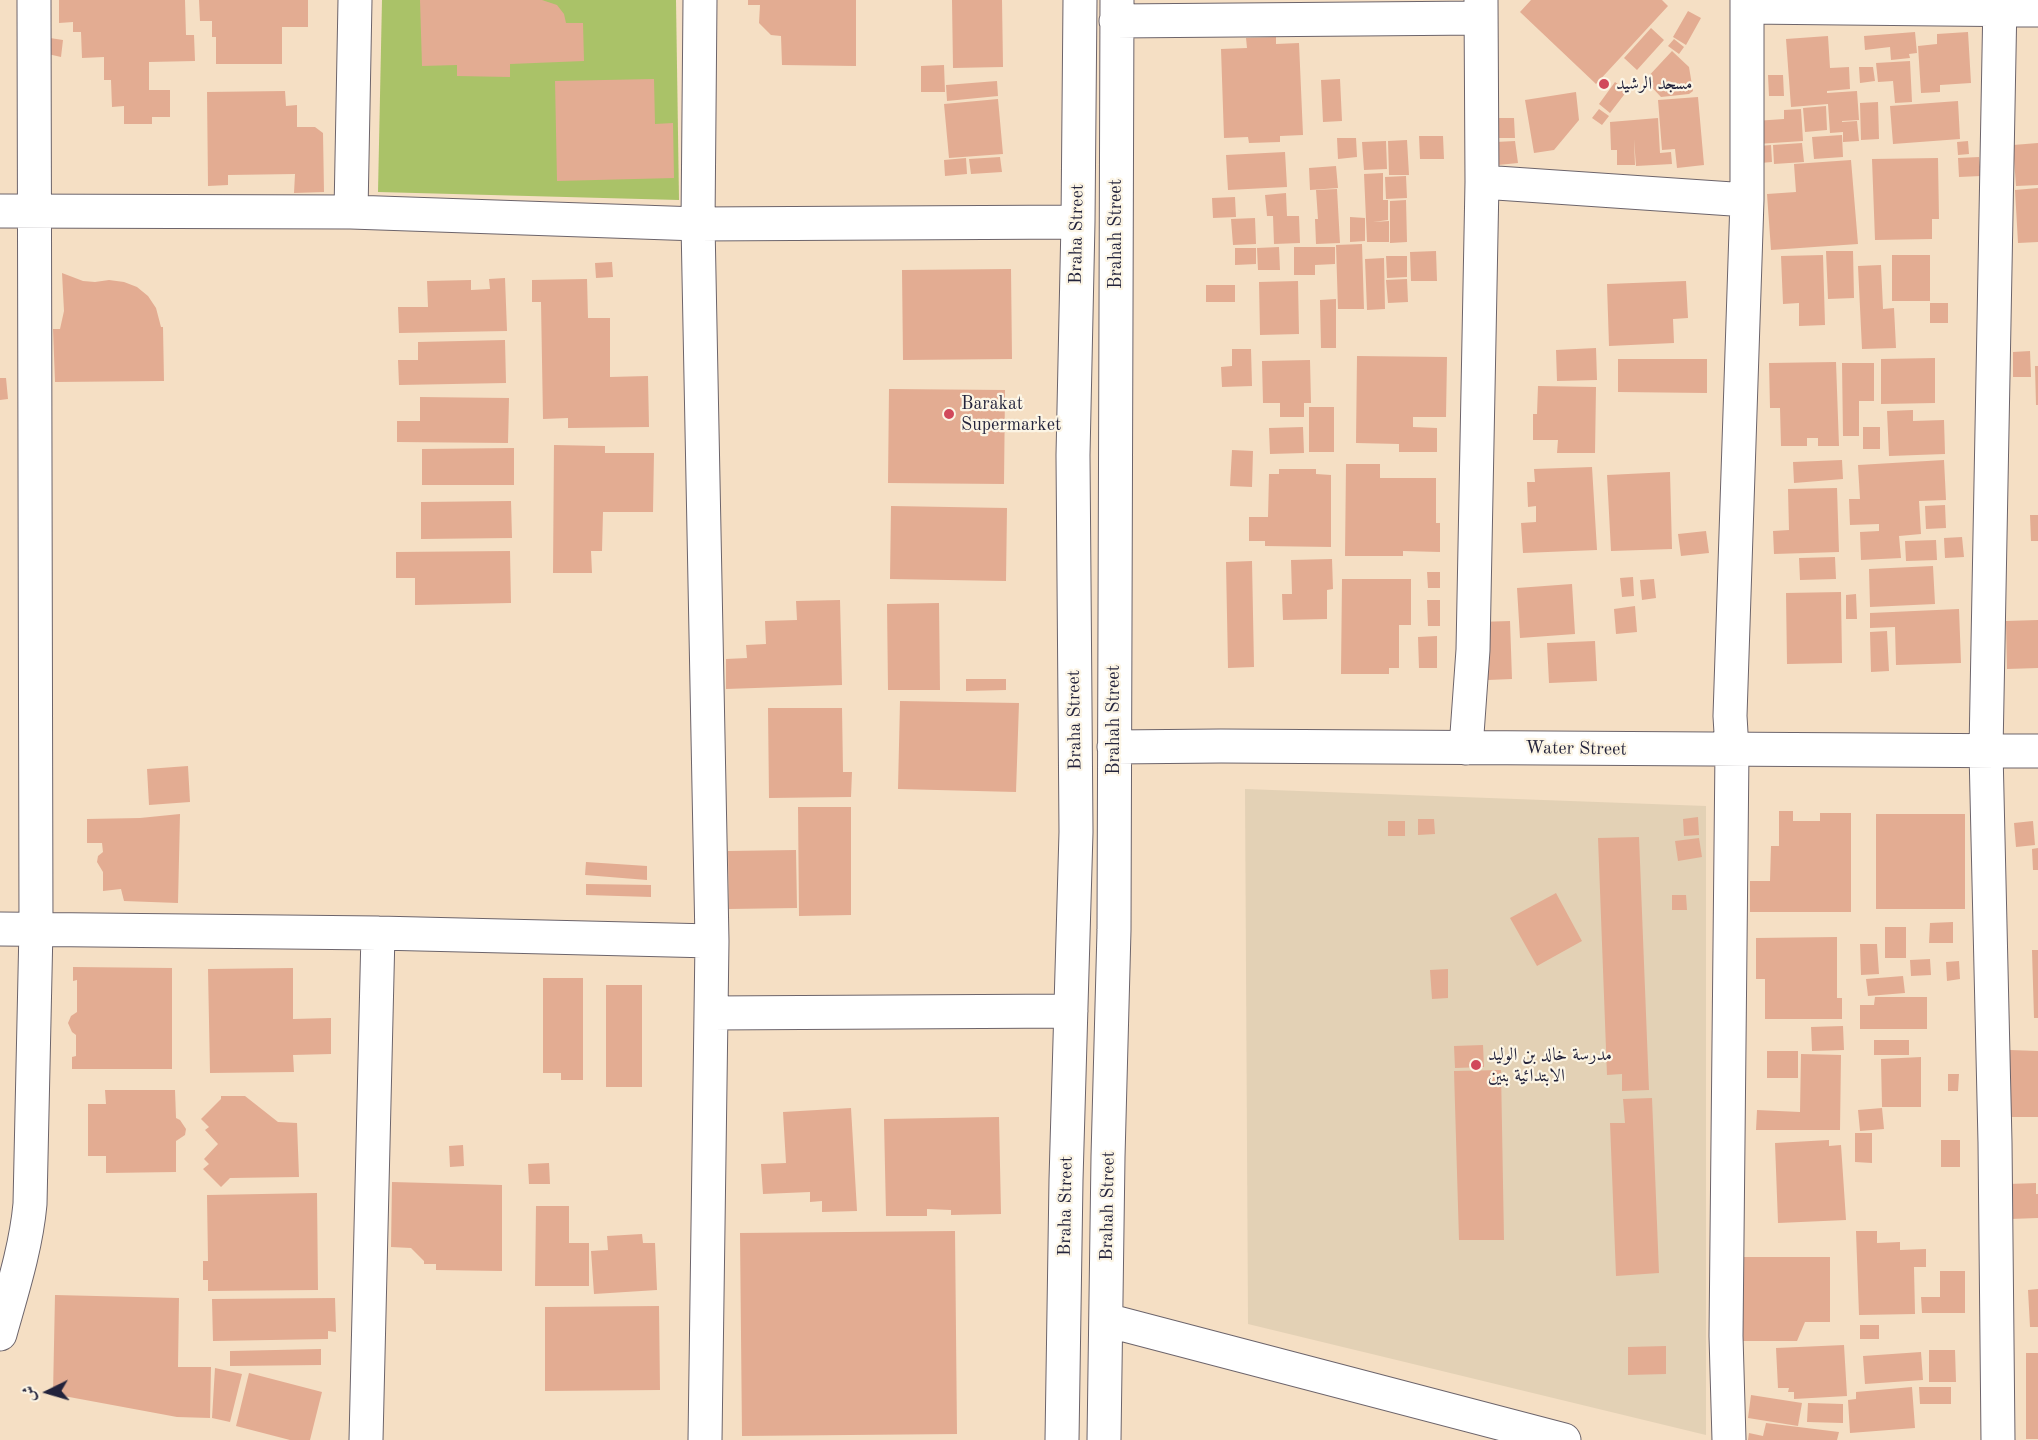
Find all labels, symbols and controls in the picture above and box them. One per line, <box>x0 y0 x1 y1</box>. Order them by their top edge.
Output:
place label: مسجد الرشيد <box>1616 73 1692 95</box>
marker: مسجد الرشيد <box>1597 77 1611 91</box>
street label: Brahah Street <box>1105 179 1127 289</box>
street label: Braha Street <box>1065 184 1089 284</box>
place label: Barakat Supermarket <box>961 393 1061 436</box>
marker: Barakat Supermarket <box>942 407 956 421</box>
street label: Brahah Street <box>1103 665 1125 775</box>
street label: Braha Street <box>1063 670 1087 770</box>
street label: Water Street <box>1525 737 1627 761</box>
place label: مدرسة خالد بن الوليد الابتدائية بنين <box>1488 1044 1612 1086</box>
marker: مدرسة خالد بن الوليد الابتدائية بنين <box>1469 1058 1483 1072</box>
street label: Brahah Street <box>1096 1151 1120 1261</box>
street label: Braha Street <box>1054 1156 1078 1256</box>
north arrow <box>18 1362 78 1422</box>
text: ش <box>21 1385 39 1402</box>

